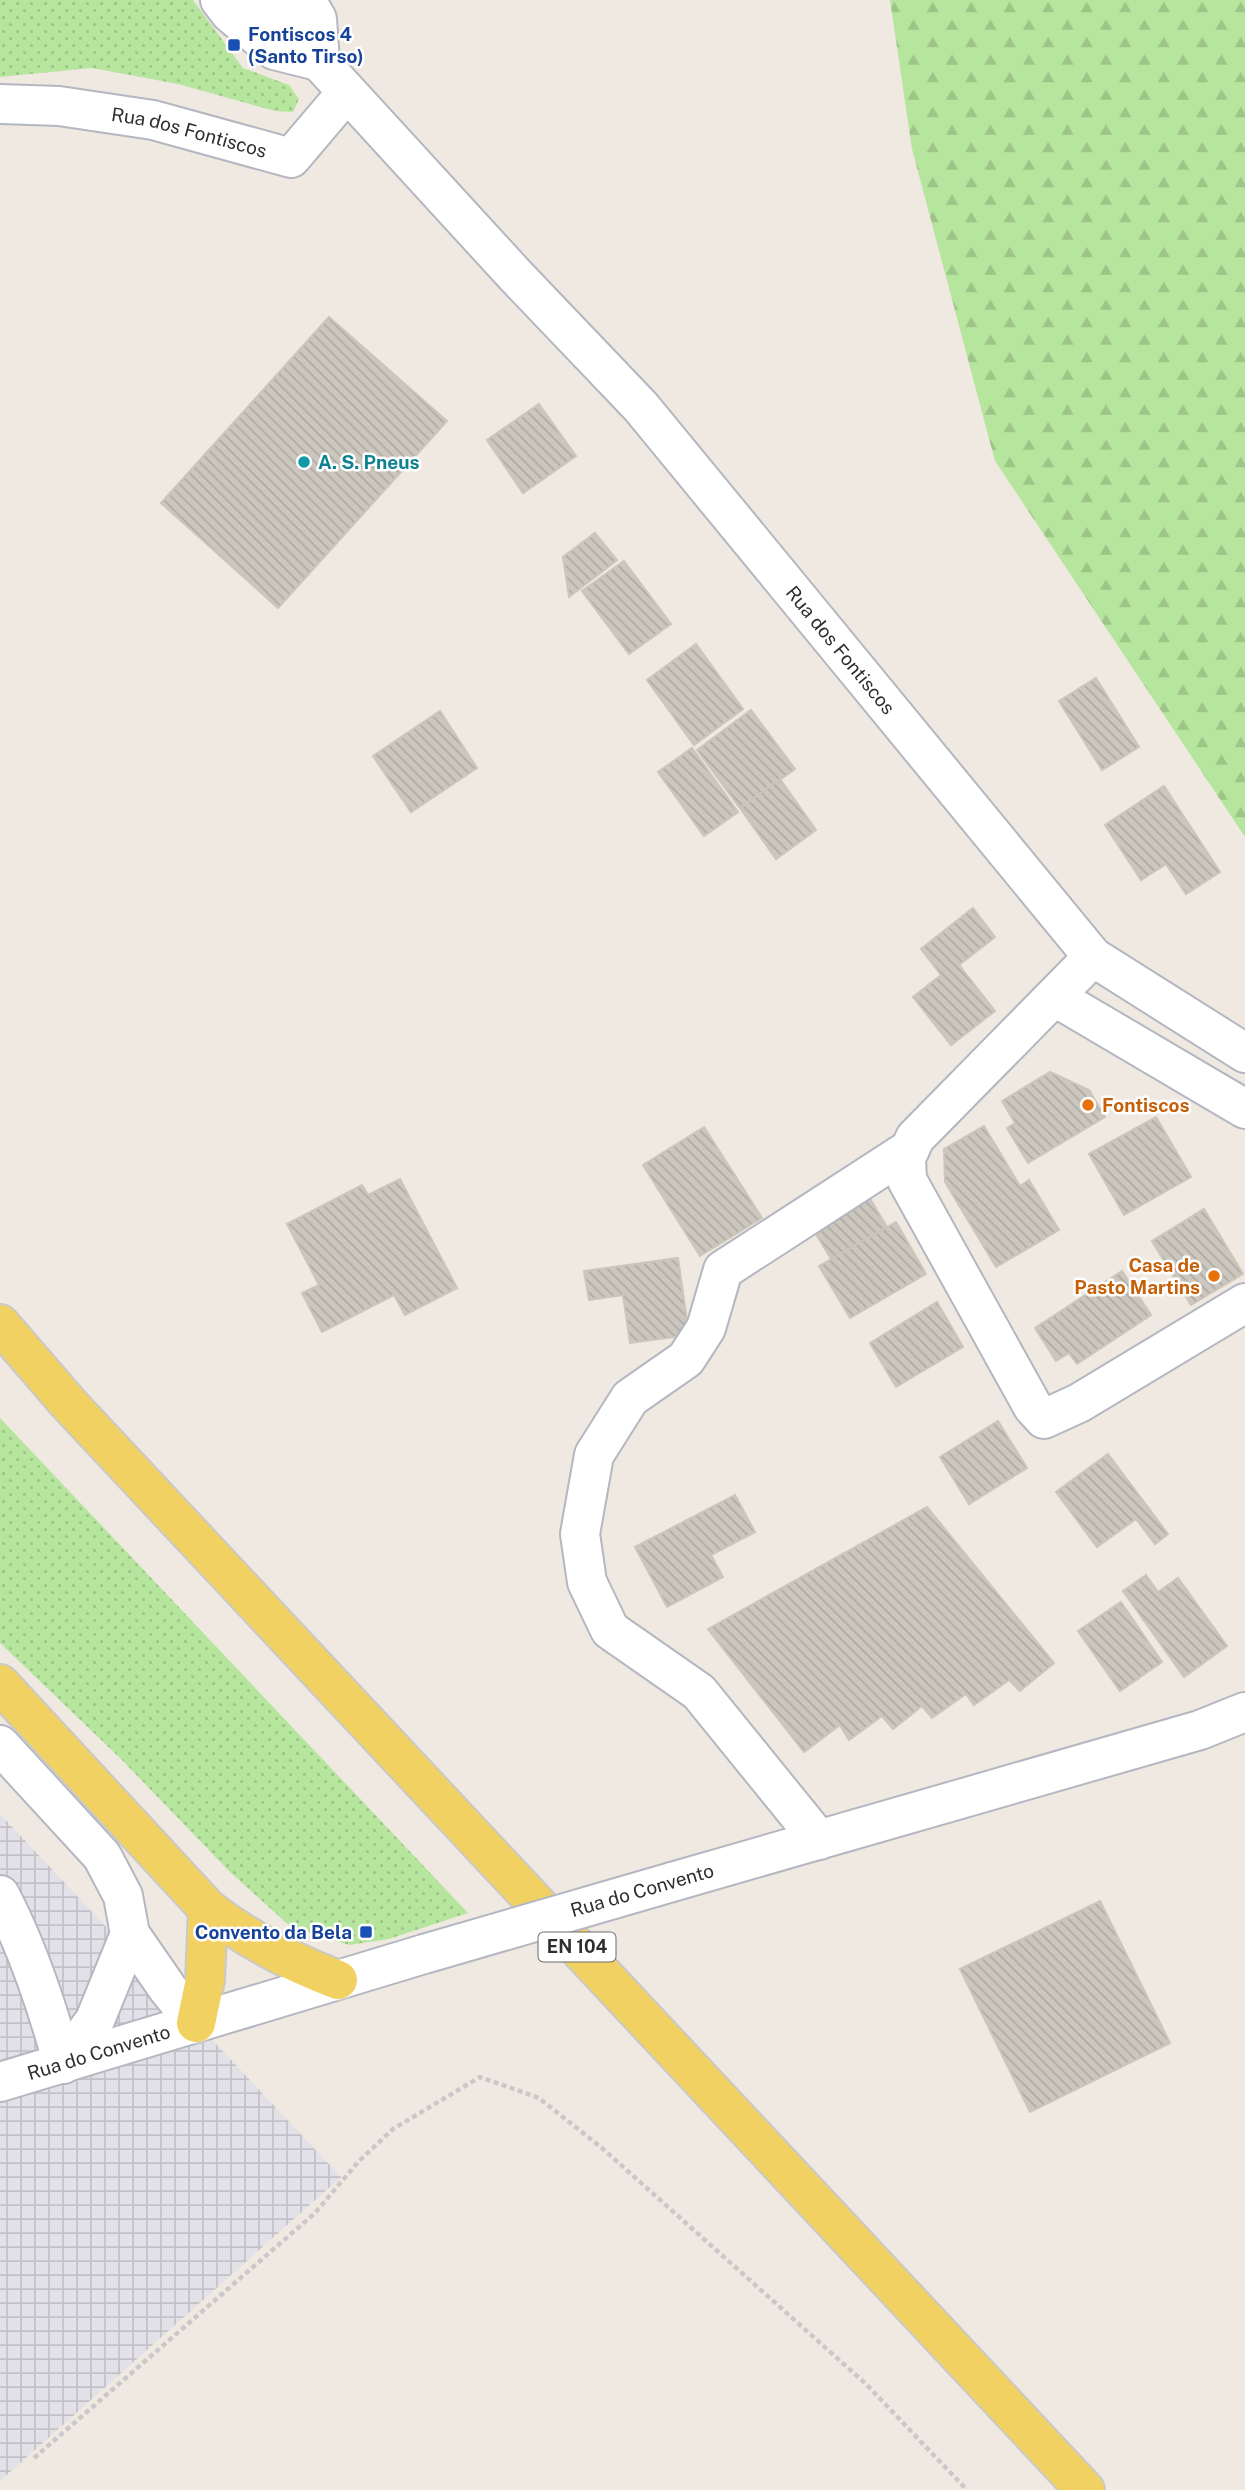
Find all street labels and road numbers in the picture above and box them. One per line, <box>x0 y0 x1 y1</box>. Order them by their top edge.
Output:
street label: Rua dos Fontiscos <box>110 103 269 162</box>
street label: Rua dos Fontiscos <box>782 581 900 719</box>
street label: Rua do Convento <box>568 1859 716 1921</box>
road number: EN 104 <box>538 1933 616 1962</box>
street label: Rua do Convento <box>24 2020 173 2084</box>

